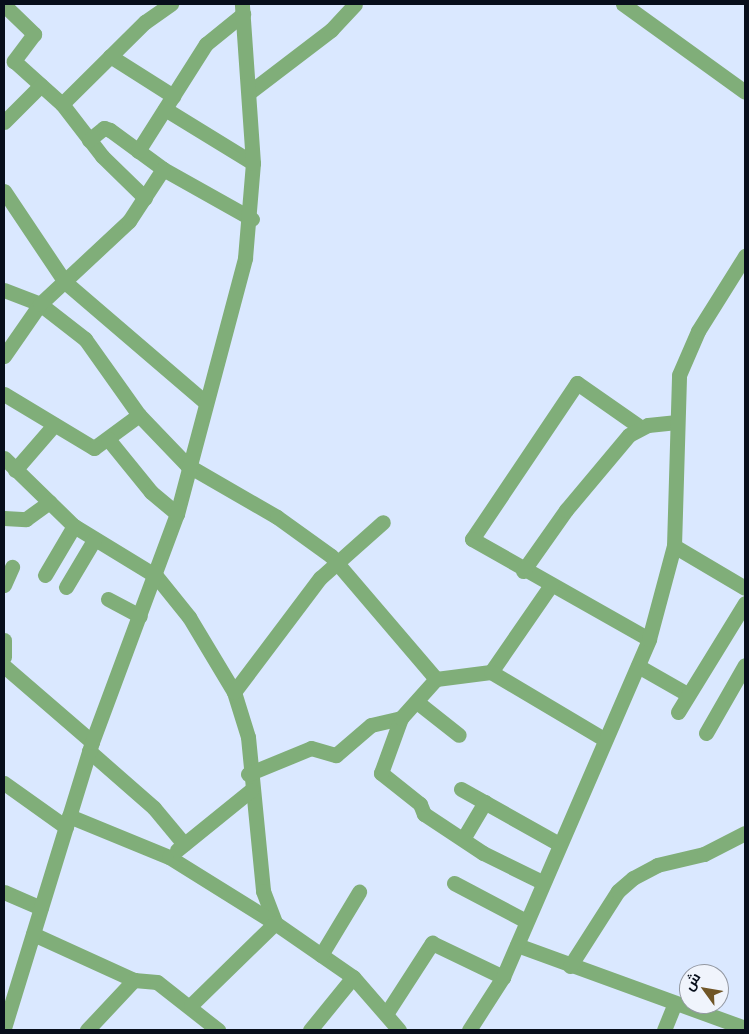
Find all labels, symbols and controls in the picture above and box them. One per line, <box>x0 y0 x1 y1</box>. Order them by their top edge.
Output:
north arrow <box>679 964 729 1014</box>
text: ش <box>680 969 705 994</box>

